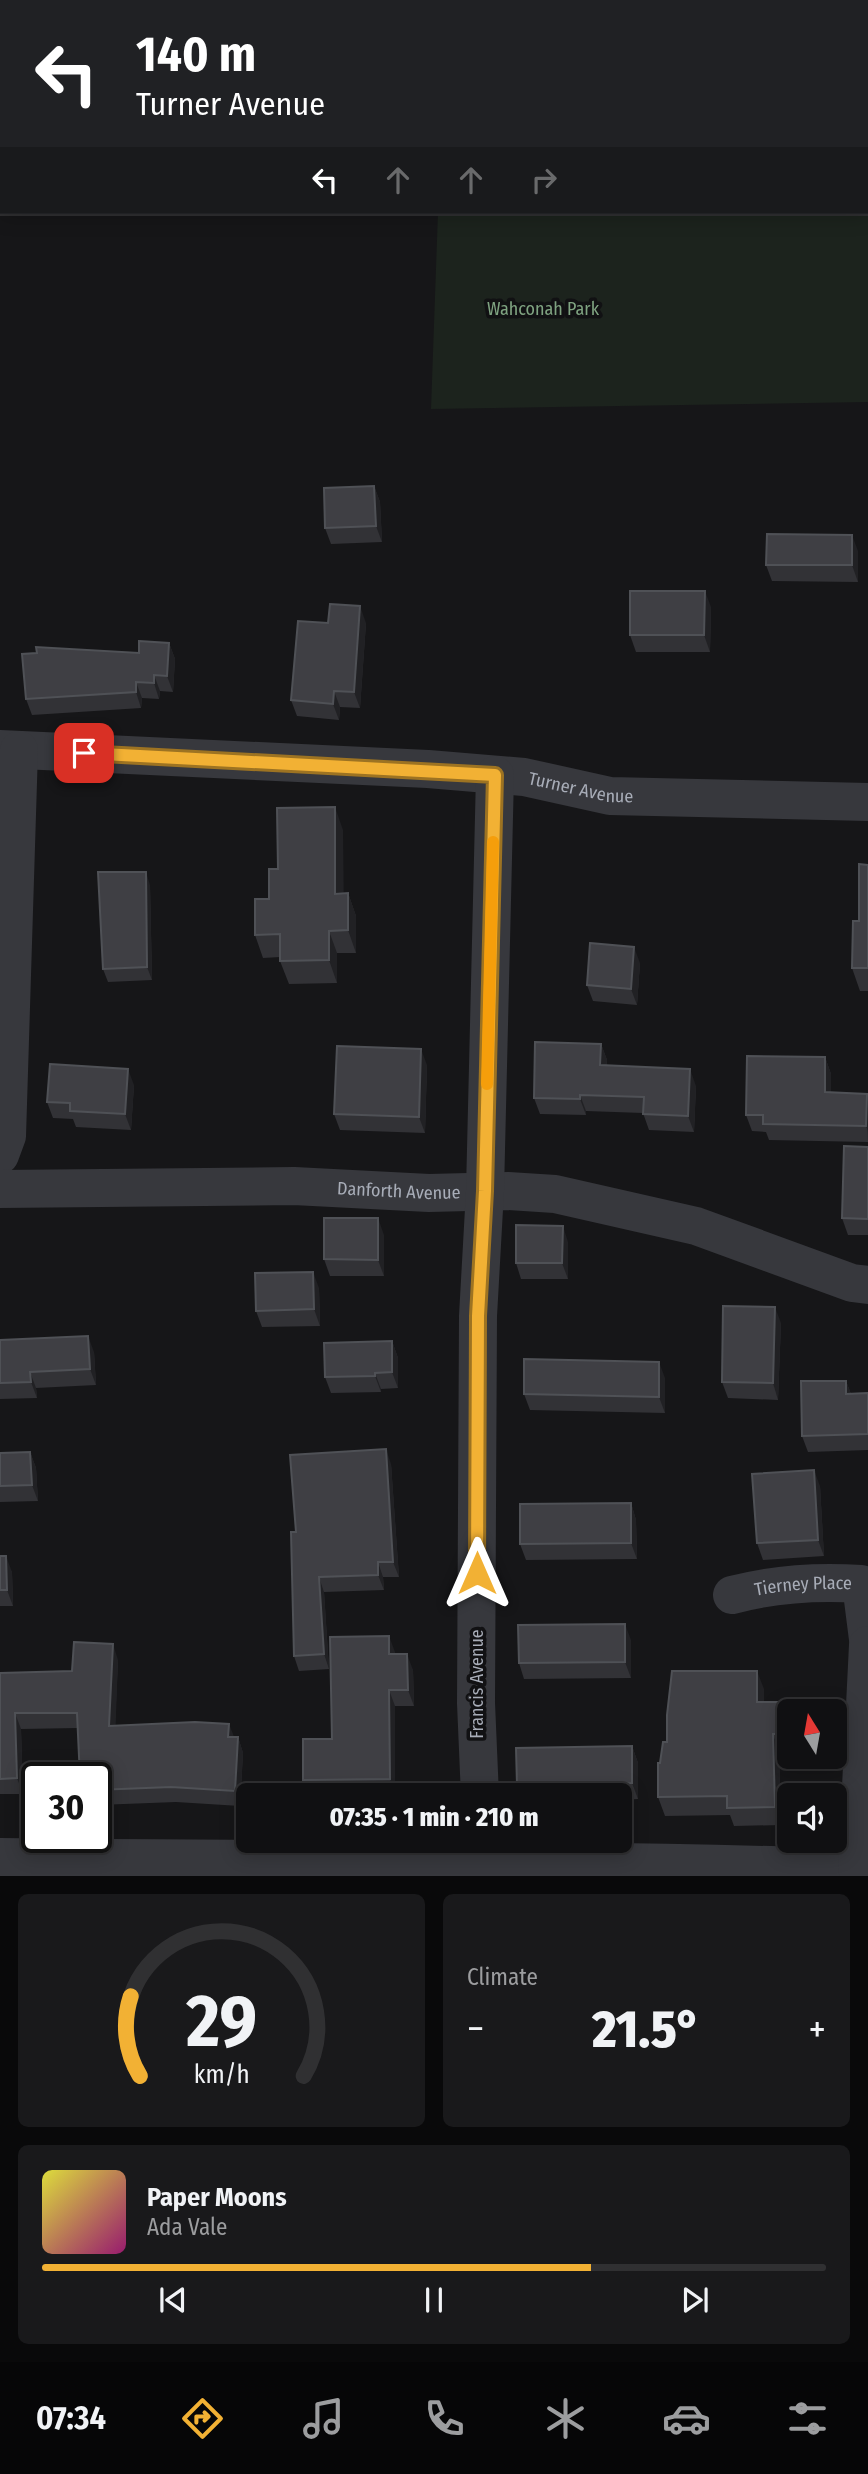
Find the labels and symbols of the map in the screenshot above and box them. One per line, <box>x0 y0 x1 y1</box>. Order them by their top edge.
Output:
park label: Wahconah Park <box>487 298 600 320</box>
pin <box>54 723 114 783</box>
street label: Turner Avenue <box>526 767 634 808</box>
street label: Danforth Avenue <box>337 1177 461 1204</box>
position arrow <box>440 1536 514 1610</box>
street label: Tierney Place <box>753 1572 852 1601</box>
street label: Francis Avenue <box>466 1629 488 1739</box>
north arrow <box>777 1699 847 1769</box>
speed limit sign: 30 <box>21 1762 112 1853</box>

